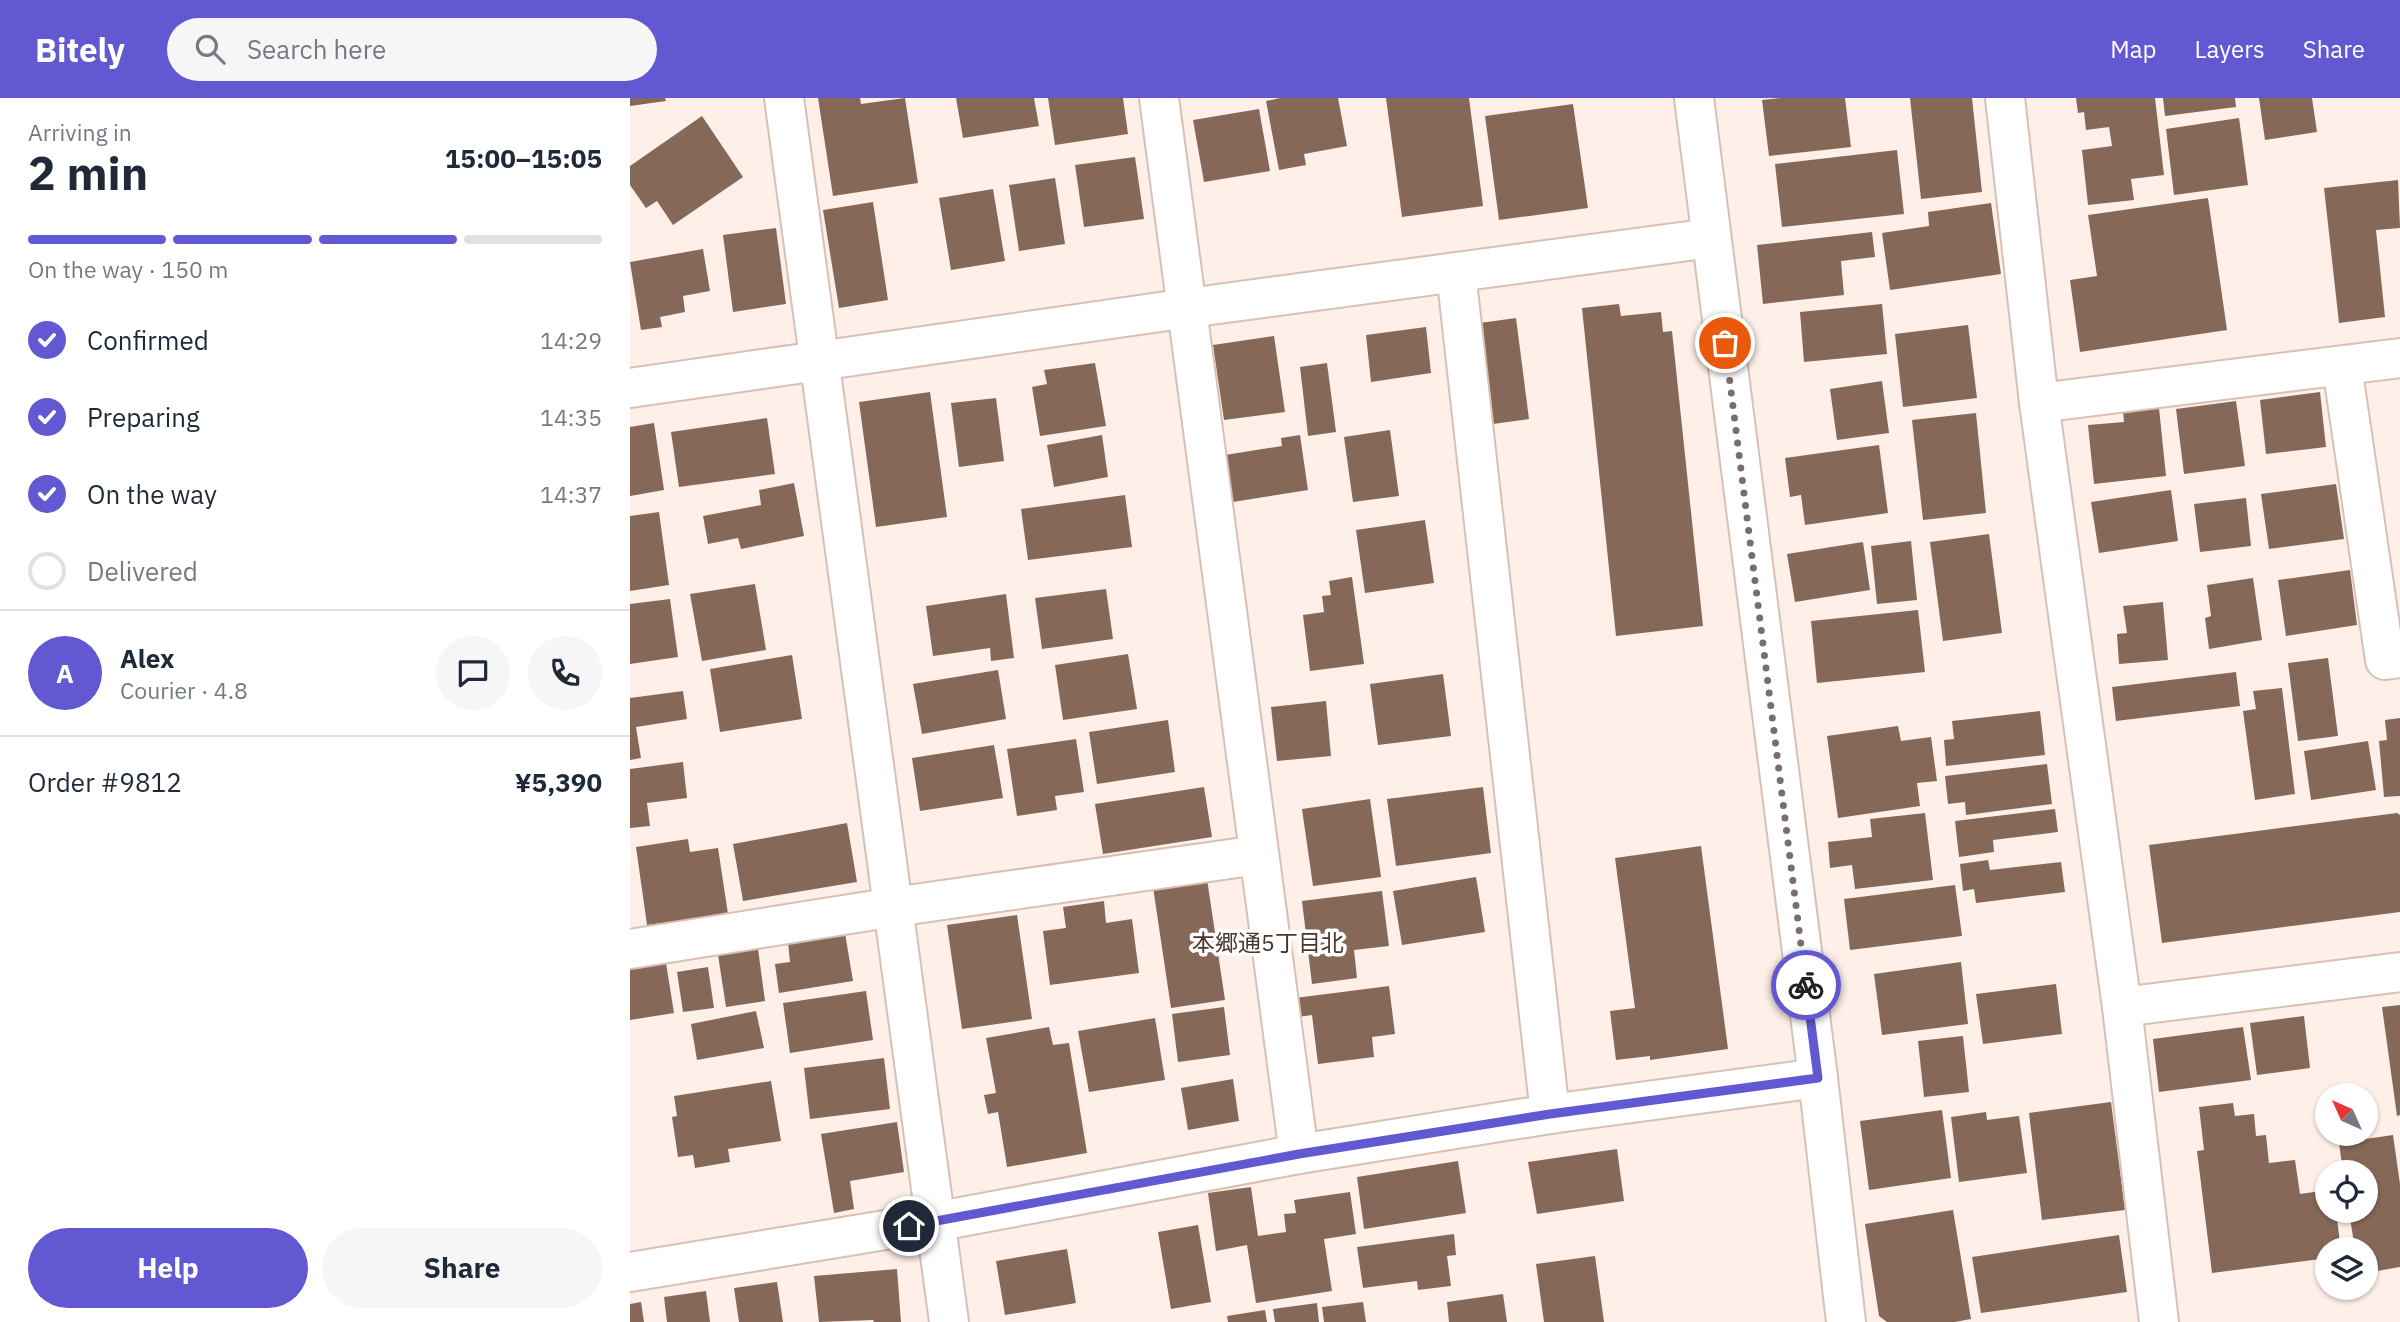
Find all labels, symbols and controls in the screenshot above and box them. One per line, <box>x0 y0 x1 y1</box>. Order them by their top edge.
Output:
search box <box>167 18 657 81</box>
text: Bitely <box>35 28 125 71</box>
icon: search <box>191 30 229 68</box>
text: Search here <box>247 32 386 66</box>
text: Map <box>2110 33 2157 65</box>
text: Layers <box>2195 33 2265 65</box>
text: Share <box>2303 33 2365 65</box>
text: Arriving in <box>28 117 132 147</box>
text: 15:00–15:05 <box>445 141 602 175</box>
text: 2 min <box>28 143 148 203</box>
text: On the way · 150 m <box>28 254 228 284</box>
pin <box>1695 313 1755 373</box>
icon: check <box>28 321 66 359</box>
text: Confirmed <box>87 323 209 357</box>
icon: bag <box>1706 324 1744 362</box>
text: 14:29 <box>540 325 602 355</box>
icon: check <box>28 398 66 436</box>
text: Preparing <box>87 400 200 434</box>
text: 14:35 <box>540 402 602 432</box>
icon: check <box>28 475 66 513</box>
text: On the way <box>87 477 217 511</box>
text: 14:37 <box>540 479 602 509</box>
text: Delivered <box>87 554 198 588</box>
button: chat <box>436 636 510 710</box>
button: phone <box>528 636 602 710</box>
text: Alex <box>120 641 174 675</box>
text: A <box>56 656 74 690</box>
text: Courier · 4.8 <box>120 675 248 705</box>
text: Order #9812 <box>28 765 182 799</box>
text: ¥5,390 <box>515 765 602 799</box>
district label: 本郷通5丁目北 <box>1192 927 1344 957</box>
courier <box>1771 950 1841 1020</box>
icon: bike <box>1787 966 1825 1004</box>
north arrow <box>2315 1083 2378 1146</box>
map controls <box>2315 1083 2378 1300</box>
button: locate <box>2315 1160 2378 1223</box>
pin <box>879 1196 939 1256</box>
icon: home <box>890 1207 928 1245</box>
button: Help <box>28 1228 308 1308</box>
button: Share <box>322 1228 602 1308</box>
button: layers <box>2315 1237 2378 1300</box>

